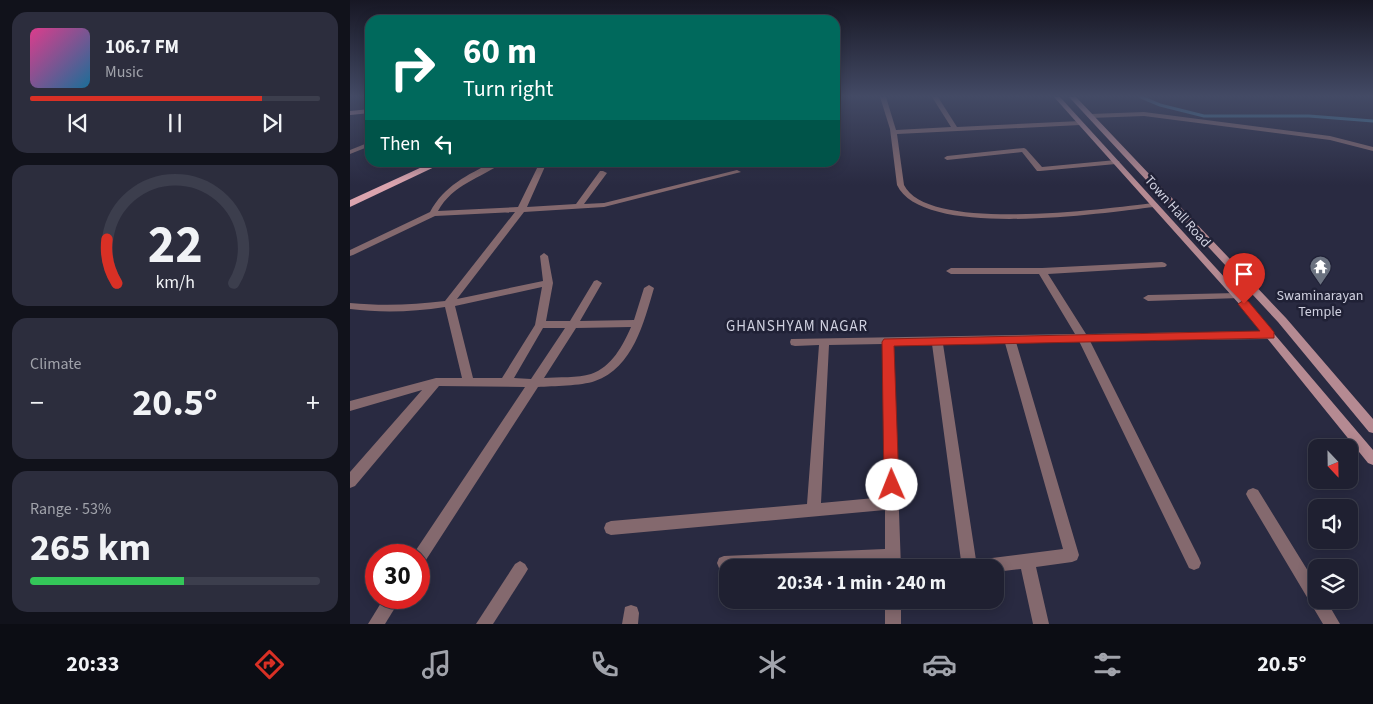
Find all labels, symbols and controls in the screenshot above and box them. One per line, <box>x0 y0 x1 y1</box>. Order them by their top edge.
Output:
text: 60 m <box>463 27 537 77</box>
text: 106.7 FM <box>105 34 179 61</box>
icon: right <box>380 35 445 100</box>
text: Music <box>105 61 143 83</box>
text: Turn right <box>463 73 553 105</box>
icon: previous <box>64 109 92 137</box>
icon: pause <box>161 109 189 137</box>
icon: next <box>258 109 286 137</box>
icon: left <box>430 130 458 158</box>
text: Then <box>380 131 420 158</box>
street label: Town Hall Road <box>1139 171 1215 252</box>
text: 22 <box>148 209 202 283</box>
pin <box>1223 253 1265 304</box>
temple icon: Swaminarayan Temple <box>1308 255 1332 286</box>
icon: arrive <box>1230 260 1258 288</box>
text: km/h <box>155 270 195 295</box>
place label: Swaminarayan Temple <box>1277 286 1363 322</box>
district label: GHANSHYAM NAGAR <box>726 316 868 337</box>
text: Climate <box>30 353 81 375</box>
text: 20.5° <box>132 376 218 430</box>
text: − <box>30 383 44 423</box>
text: + <box>306 383 320 423</box>
north arrow <box>1308 439 1358 489</box>
map controls <box>1308 439 1358 609</box>
position arrow <box>865 458 917 510</box>
text: Range · 53% <box>30 498 111 520</box>
button: sound <box>1308 499 1358 549</box>
text: 265 km <box>30 521 151 575</box>
speed limit sign: 30 <box>365 544 430 609</box>
button: layers <box>1308 559 1358 609</box>
text: 20:34 · 1 min · 240 m <box>777 570 946 597</box>
icon: directions <box>252 647 287 682</box>
icon: music <box>419 647 454 682</box>
icon: phone <box>587 647 622 682</box>
icon: climate <box>755 647 790 682</box>
icon: car <box>922 647 957 682</box>
icon: filters <box>1090 647 1125 682</box>
text: 20:33 <box>66 648 119 680</box>
text: 20.5° <box>1257 648 1307 680</box>

